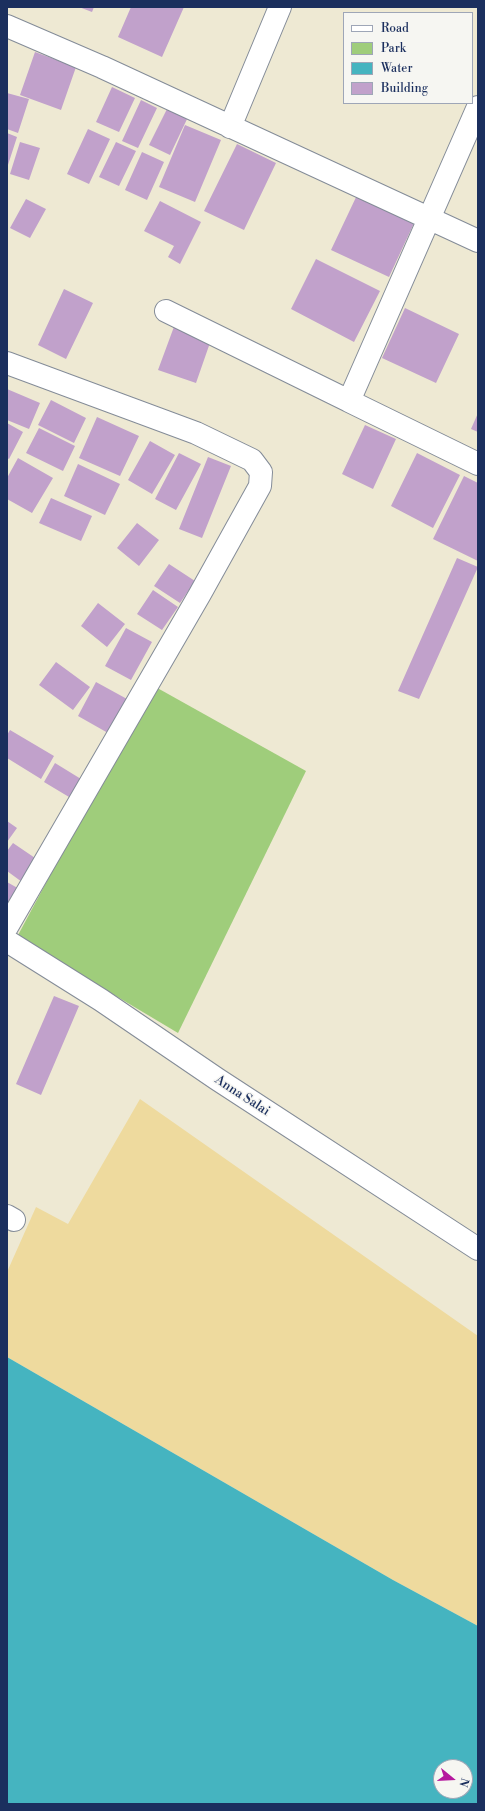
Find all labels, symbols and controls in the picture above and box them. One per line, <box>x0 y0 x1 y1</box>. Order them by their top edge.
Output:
legend <box>343 12 473 104</box>
text: Road <box>381 21 409 36</box>
text: Park <box>381 41 406 56</box>
text: Water <box>381 61 413 76</box>
text: Building <box>381 81 428 96</box>
street label: Anna Salai <box>212 1072 272 1120</box>
north arrow <box>433 1759 473 1799</box>
text: N <box>455 1776 471 1789</box>

